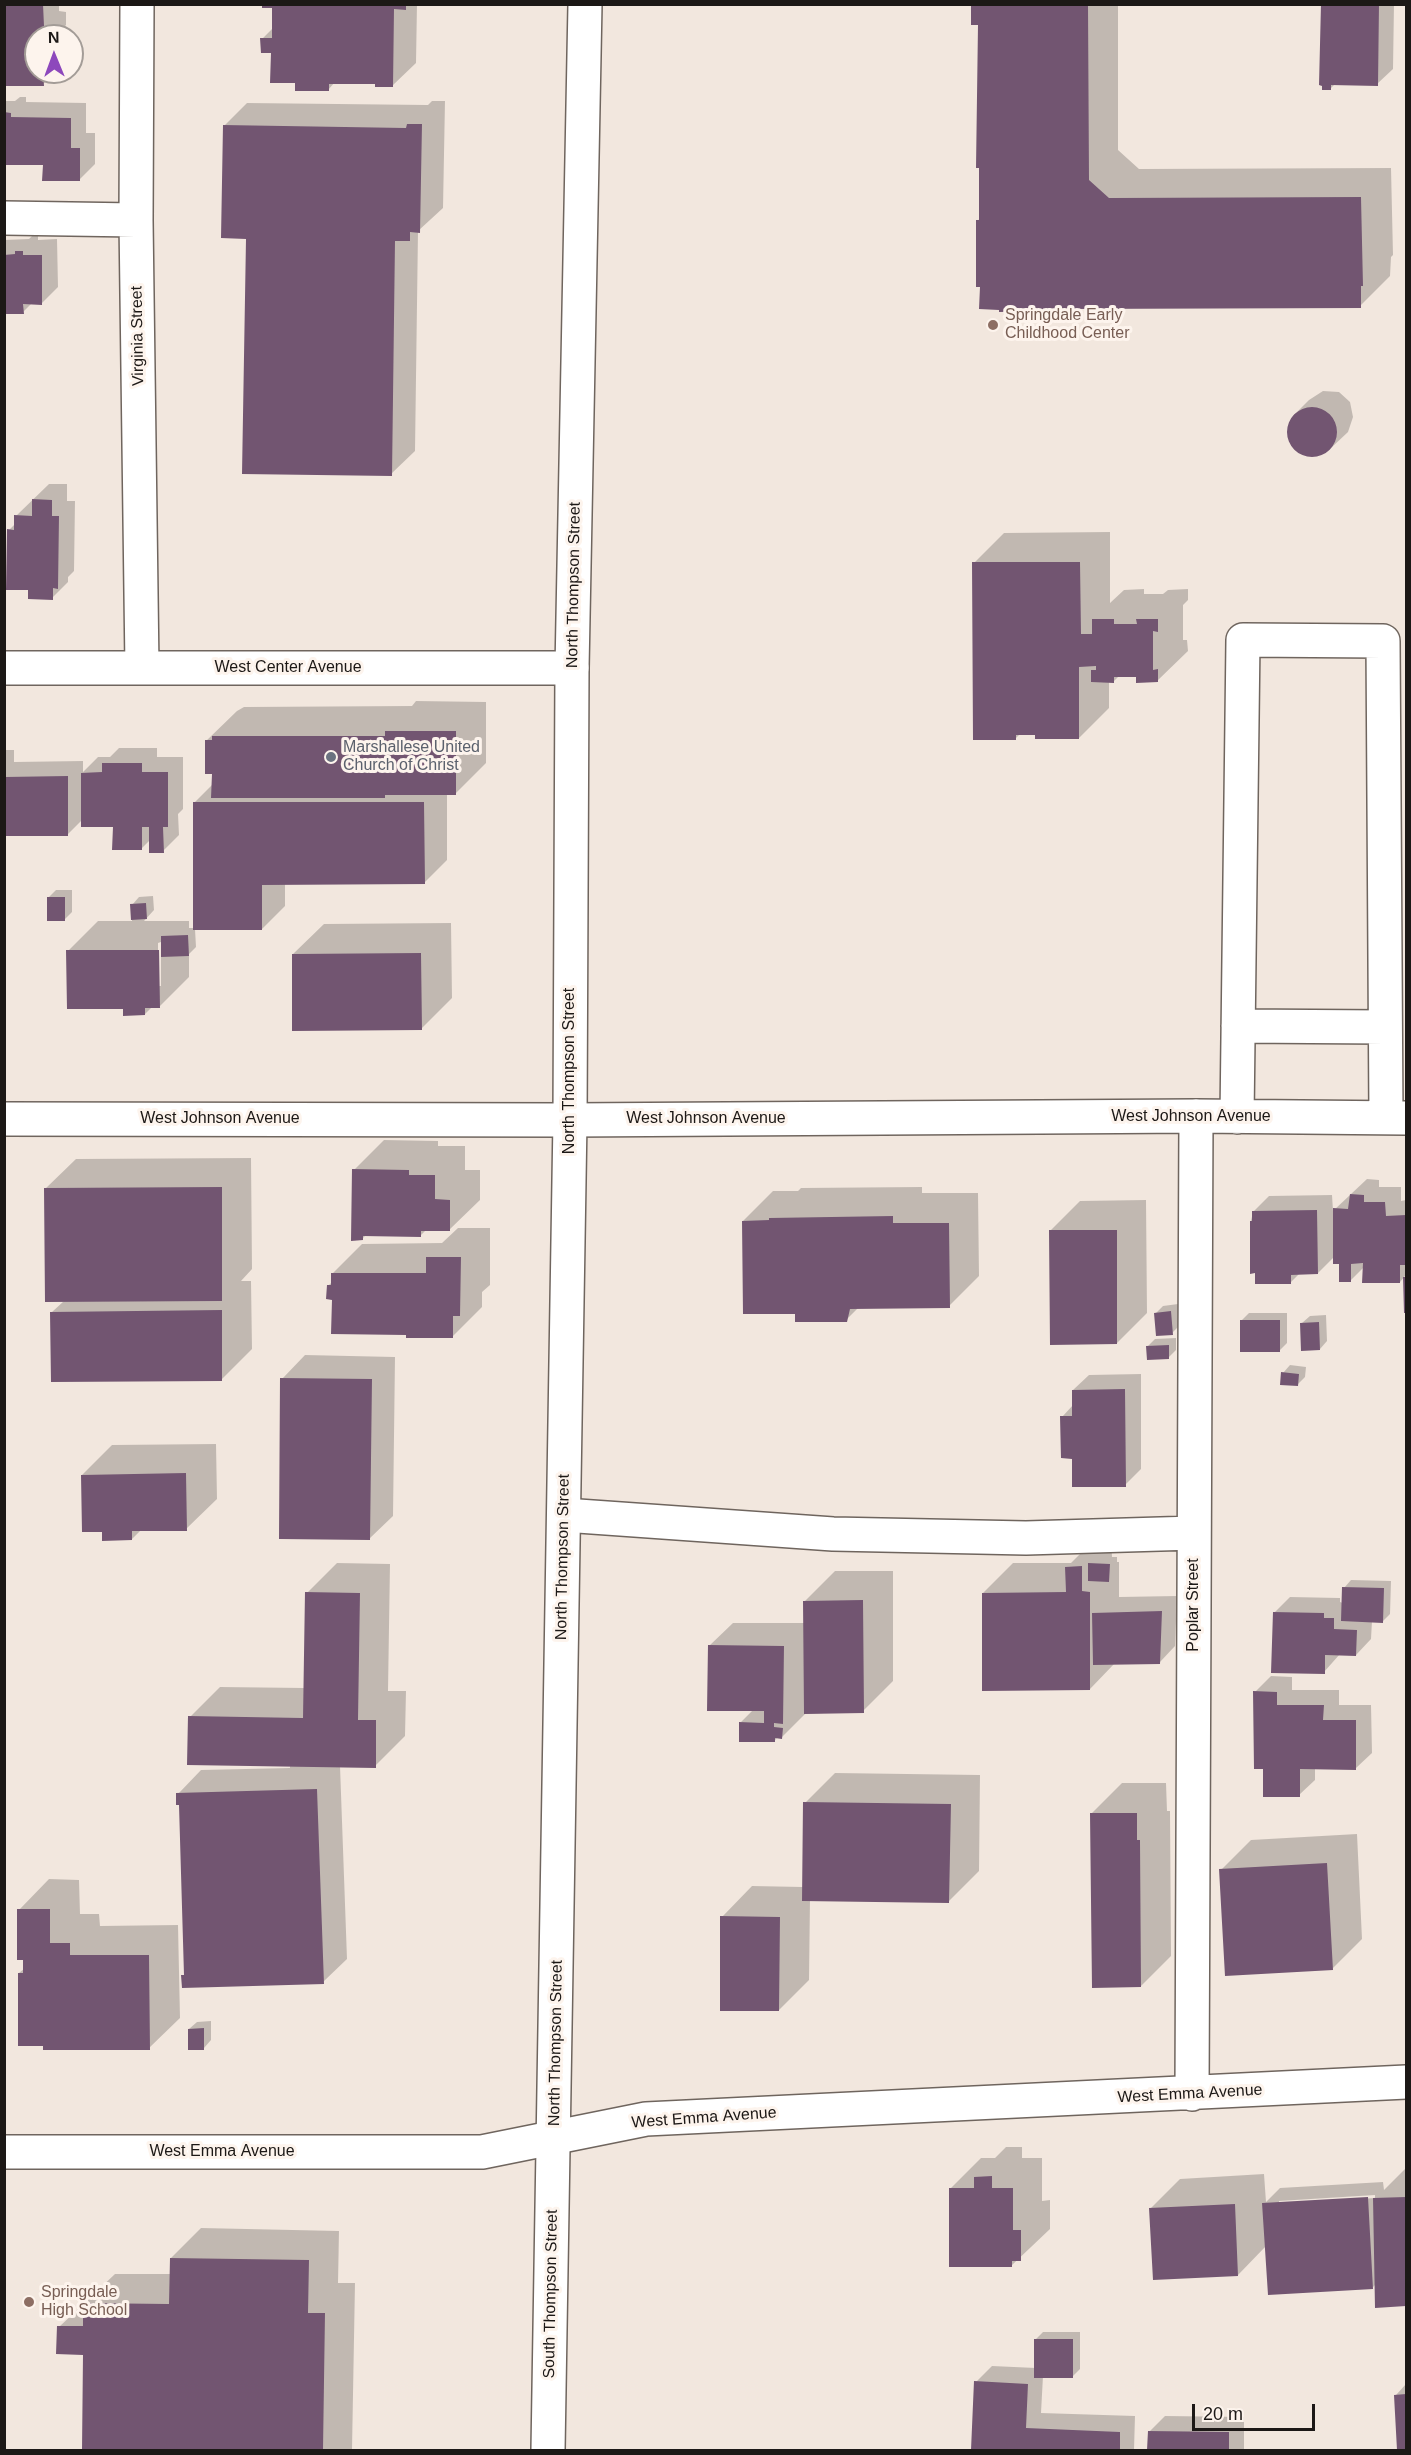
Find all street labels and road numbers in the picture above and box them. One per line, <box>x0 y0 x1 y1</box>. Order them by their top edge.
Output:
street label: Virginia Street <box>128 286 148 386</box>
street label: North Thompson Street <box>563 502 585 668</box>
street label: West Center Avenue <box>214 658 362 678</box>
street label: North Thompson Street <box>560 988 580 1154</box>
street label: West Johnson Avenue <box>1111 1107 1271 1127</box>
street label: West Johnson Avenue <box>140 1109 300 1129</box>
street label: West Johnson Avenue <box>626 1109 786 1129</box>
street label: North Thompson Street <box>552 1474 574 1640</box>
street label: Poplar Street <box>1184 1558 1204 1652</box>
street label: North Thompson Street <box>545 1960 567 2126</box>
street label: West Emma Avenue <box>1117 2081 1263 2107</box>
street label: West Emma Avenue <box>631 2103 777 2133</box>
street label: West Emma Avenue <box>149 2142 295 2162</box>
street label: South Thompson Street <box>540 2209 562 2379</box>

